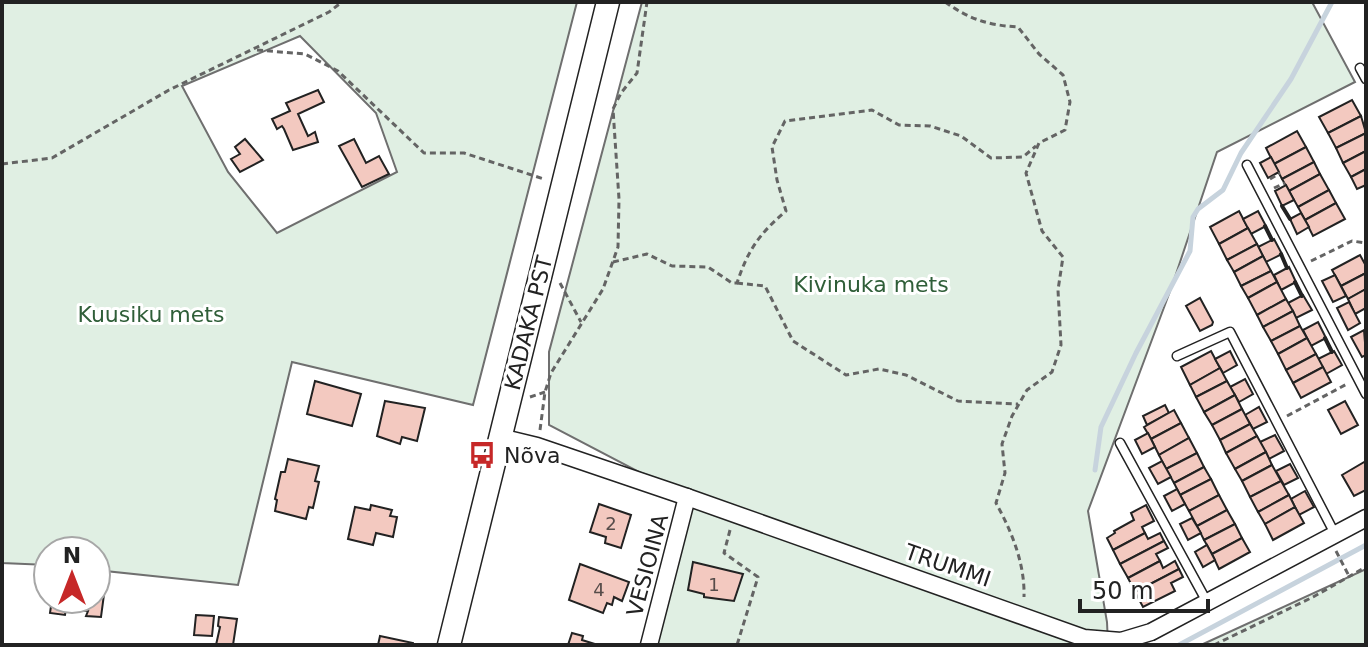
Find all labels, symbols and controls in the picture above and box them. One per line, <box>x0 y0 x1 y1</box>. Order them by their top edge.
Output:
street label: KADAKA PST <box>500 253 557 393</box>
park label: Kivinuka mets <box>793 272 949 297</box>
park label: Kuusiku mets <box>78 302 224 327</box>
bus stop icon: Nõva <box>467 440 497 470</box>
place label: Nõva <box>504 443 560 468</box>
street label: VESIOINA <box>622 511 673 619</box>
house number: 2 <box>605 513 617 534</box>
north arrow <box>32 535 112 615</box>
street label: TRUMMI <box>901 539 994 592</box>
text: N <box>63 543 81 568</box>
scale bar <box>1080 563 1208 613</box>
house number: 1 <box>708 574 720 595</box>
text: 50 m <box>1092 577 1154 605</box>
house number: 4 <box>593 579 605 600</box>

